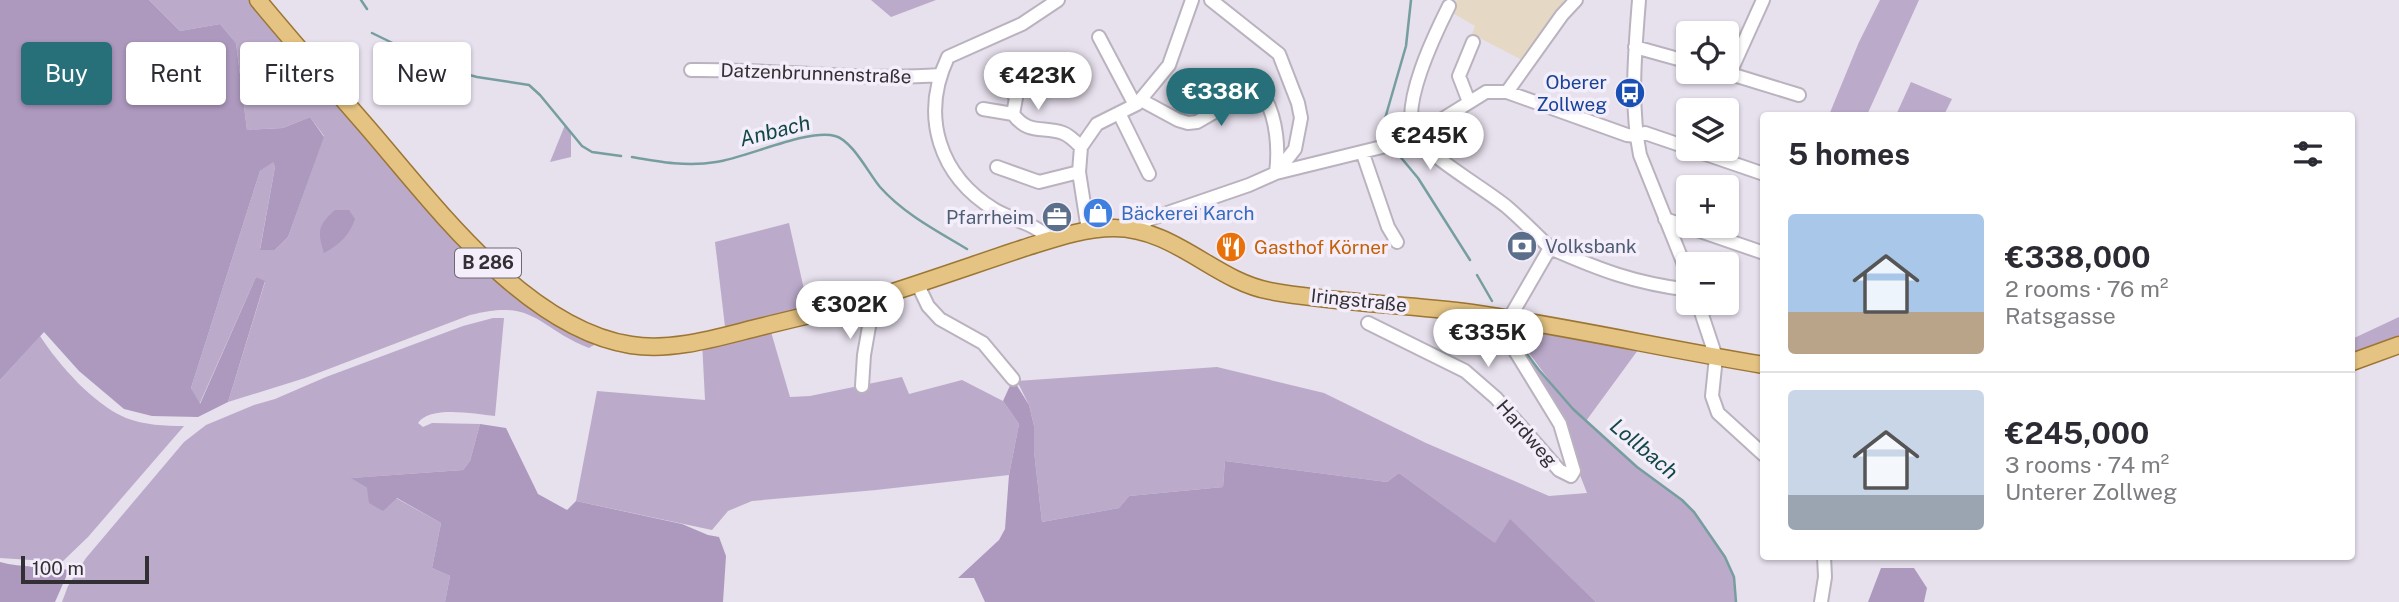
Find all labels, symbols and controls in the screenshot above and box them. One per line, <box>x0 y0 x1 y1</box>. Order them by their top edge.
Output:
map controls <box>1676 21 1739 315</box>
button: locate <box>1676 21 1739 84</box>
chip: Buy <box>21 42 112 105</box>
chip: Rent <box>126 42 226 105</box>
chip: Filters <box>240 42 359 105</box>
chip: New <box>373 42 471 105</box>
pin: €423K <box>989 52 1087 112</box>
street label: Datzenbrunnenstraße <box>720 59 912 87</box>
text: €423K <box>1000 61 1076 88</box>
pin: €338K <box>1172 68 1270 128</box>
place label: Oberer Zollweg <box>1536 71 1607 115</box>
bus stop icon: Oberer Zollweg <box>1613 76 1647 110</box>
text: €338K <box>1182 77 1260 104</box>
button: layers <box>1676 98 1739 161</box>
water label: Anbach <box>737 110 813 151</box>
pin: €245K <box>1381 113 1479 172</box>
text: €245K <box>1392 121 1468 148</box>
icon: filters <box>2289 135 2327 173</box>
text: 5 homes <box>1788 136 1910 172</box>
button: + <box>1676 175 1739 238</box>
shop icon: Bäckerei Karch <box>1081 196 1115 230</box>
office icon: Pfarrheim <box>1040 200 1074 234</box>
place label: Bäckerei Karch <box>1121 202 1255 224</box>
place label: Pfarrheim <box>946 206 1034 228</box>
bank icon: Volksbank <box>1505 229 1539 263</box>
restaurant icon: Gasthof Körner <box>1214 230 1248 264</box>
place label: Volksbank <box>1545 235 1637 257</box>
place label: Gasthof Körner <box>1254 236 1388 258</box>
text: €338,000 <box>2005 239 2151 275</box>
icon: home <box>1844 242 1928 326</box>
road number: B 286 <box>455 248 521 278</box>
button: − <box>1676 252 1739 315</box>
text: 2 rooms · 76 m² <box>2005 275 2168 302</box>
pin: €302K <box>801 282 899 341</box>
street label: Iringstraße <box>1310 284 1408 316</box>
text: €302K <box>812 290 888 317</box>
text: Ratsgasse <box>2005 302 2116 329</box>
pin: €335K <box>1439 310 1537 369</box>
text: €335K <box>1449 318 1527 345</box>
street label: Hardweg <box>1492 395 1562 471</box>
water label: Lollbach <box>1605 413 1683 484</box>
text: €245,000 <box>2005 415 2149 451</box>
icon: home <box>1844 418 1928 502</box>
text: 3 rooms · 74 m² <box>2005 451 2169 478</box>
text: Unterer Zollweg <box>2005 478 2177 505</box>
scale bar <box>21 553 149 585</box>
text: 100 m <box>32 557 84 579</box>

